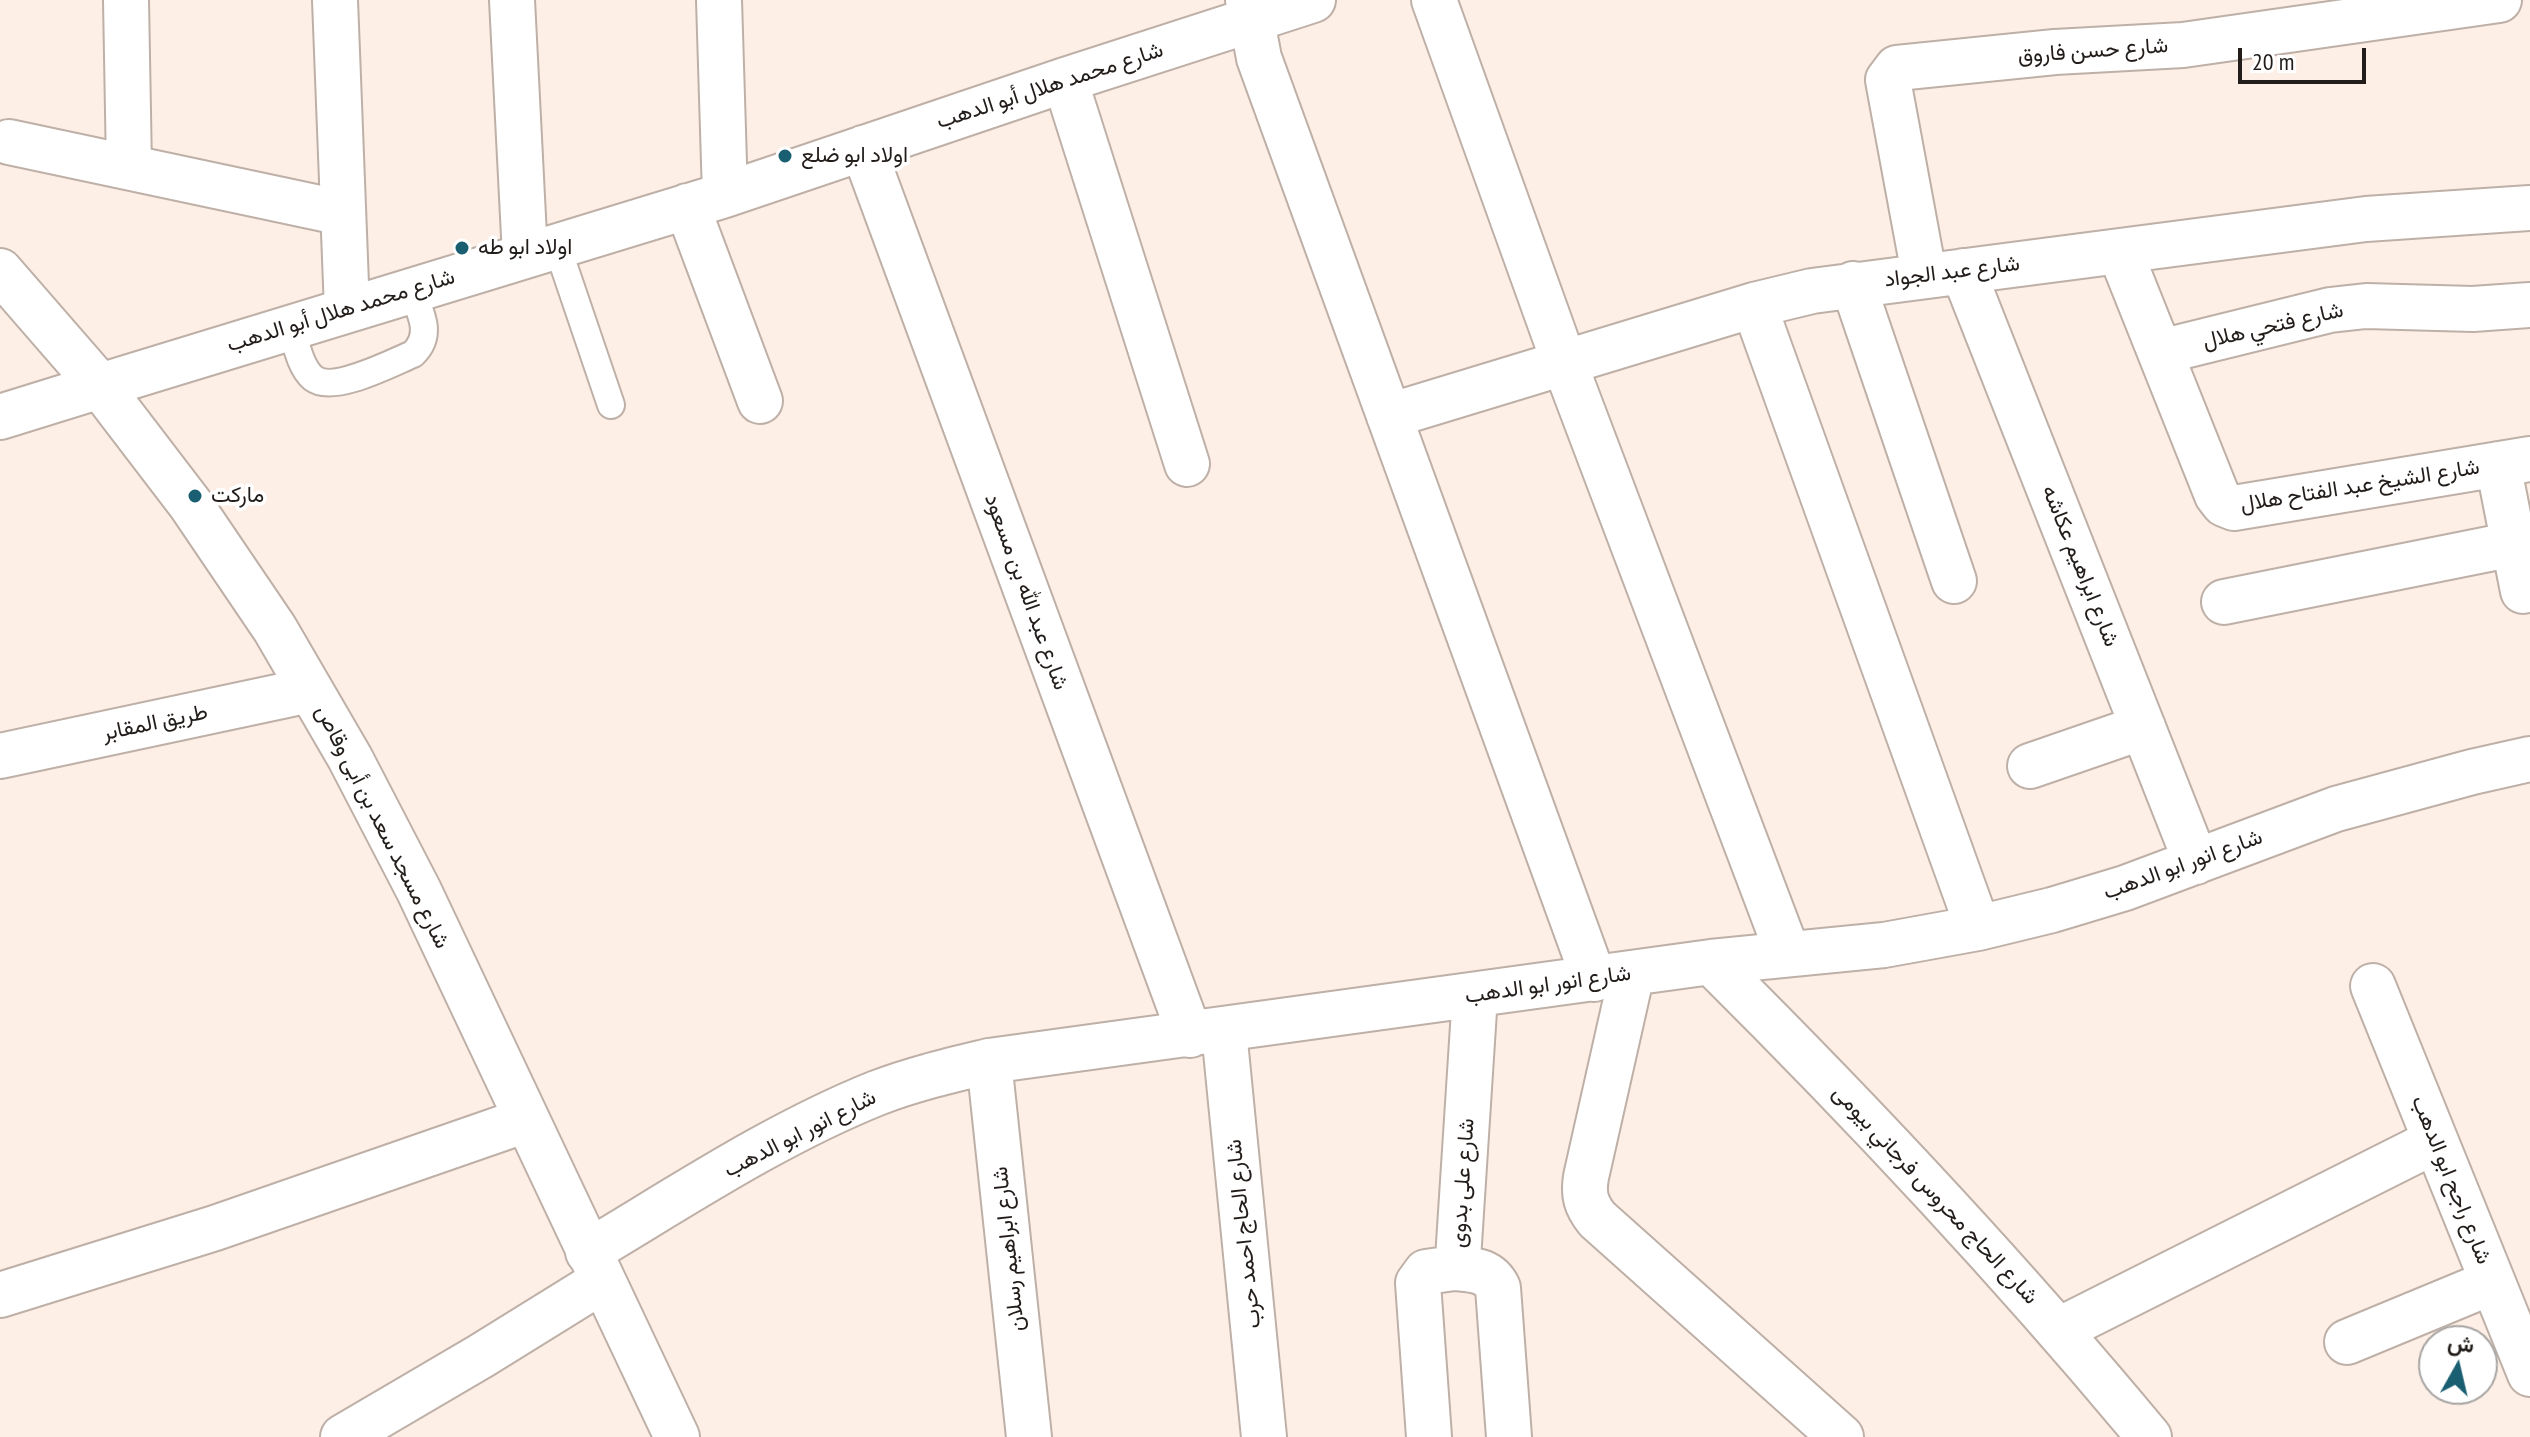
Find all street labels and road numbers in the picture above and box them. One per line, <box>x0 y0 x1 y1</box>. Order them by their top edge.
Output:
street label: شارع حسن فاروق <box>2017 33 2169 69</box>
street label: شارع محمد هلال أبو الدهب <box>933 37 1167 135</box>
street label: شارع عبد الجواد <box>1883 251 2021 293</box>
street label: شارع محمد هلال أبو الدهب <box>224 264 458 358</box>
street label: شارع فتحي هلال <box>2200 297 2346 355</box>
street label: شارع الشيخ عبد الفتاح هلال <box>2238 454 2482 518</box>
street label: شارع ابراهيم عكاشه <box>2036 481 2124 651</box>
street label: شارع عبد الله بن مسعود <box>978 490 1074 694</box>
street label: طريق المقابر <box>100 699 210 747</box>
street label: شارع مسجد سعد بن أبى وقاص <box>309 701 455 953</box>
street label: شارع انور ابو الدهب <box>2100 824 2266 906</box>
street label: شارع انور ابو الدهب <box>1463 960 1633 1010</box>
street label: شارع الحاج محروس فرجاني بيومى <box>1826 1080 2044 1310</box>
street label: شارع انور ابو الدهب <box>720 1084 880 1184</box>
street label: شارع راجح ابو الدهب <box>2405 1092 2497 1268</box>
street label: شارع على بدوى <box>1445 1117 1481 1249</box>
street label: شارع الحاج احمد حرب <box>1221 1138 1267 1330</box>
street label: شارع ابراهيم رسلان <box>987 1165 1031 1333</box>

